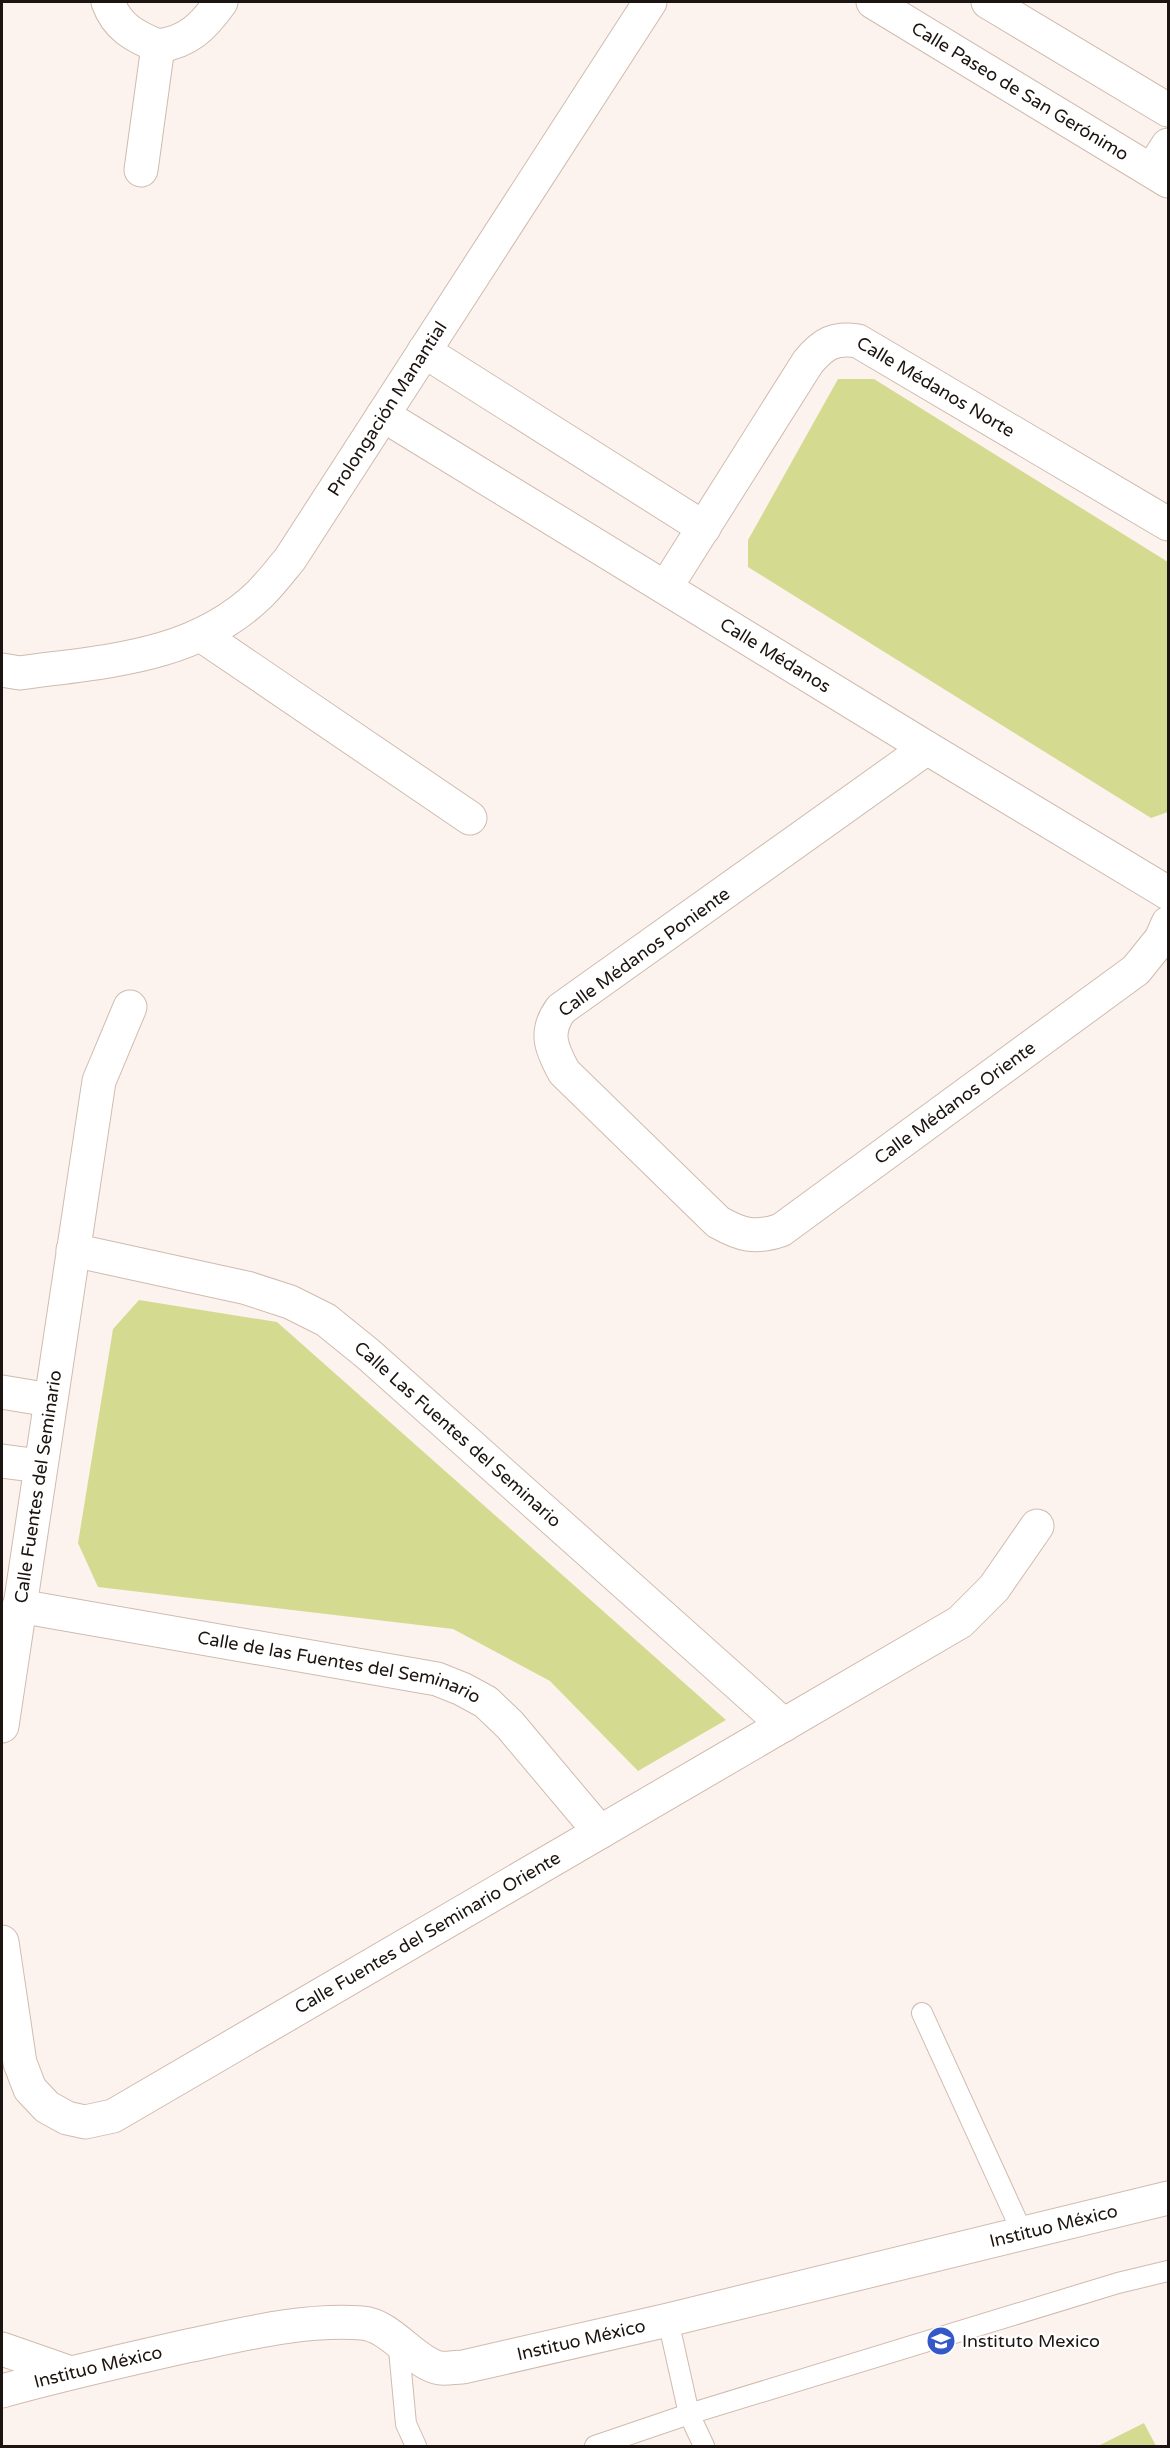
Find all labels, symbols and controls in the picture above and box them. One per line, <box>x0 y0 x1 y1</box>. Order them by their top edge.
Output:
street label: Calle Paseo de San Gerónimo <box>907 17 1133 166</box>
street label: Prolongación Manantial <box>323 317 452 500</box>
street label: Calle Médanos Norte <box>853 332 1019 442</box>
street label: Calle Médanos <box>716 613 835 697</box>
street label: Calle Médanos Poniente <box>554 882 734 1022</box>
street label: Calle Médanos Oriente <box>870 1036 1040 1169</box>
street label: Calle Las Fuentes del Seminario <box>350 1336 566 1532</box>
street label: Calle Fuentes del Seminario <box>10 1369 66 1605</box>
street label: Calle de las Fuentes del Seminario <box>196 1626 485 1708</box>
street label: Calle Fuentes del Seminario Oriente <box>291 1846 564 2019</box>
street label: Instituo México <box>987 2200 1120 2252</box>
street label: Instituo México <box>515 2315 648 2365</box>
school or university icon: Instituto Mexico <box>925 2325 957 2357</box>
place label: Instituto Mexico <box>962 2330 1100 2352</box>
street label: Instituo México <box>31 2341 164 2393</box>

